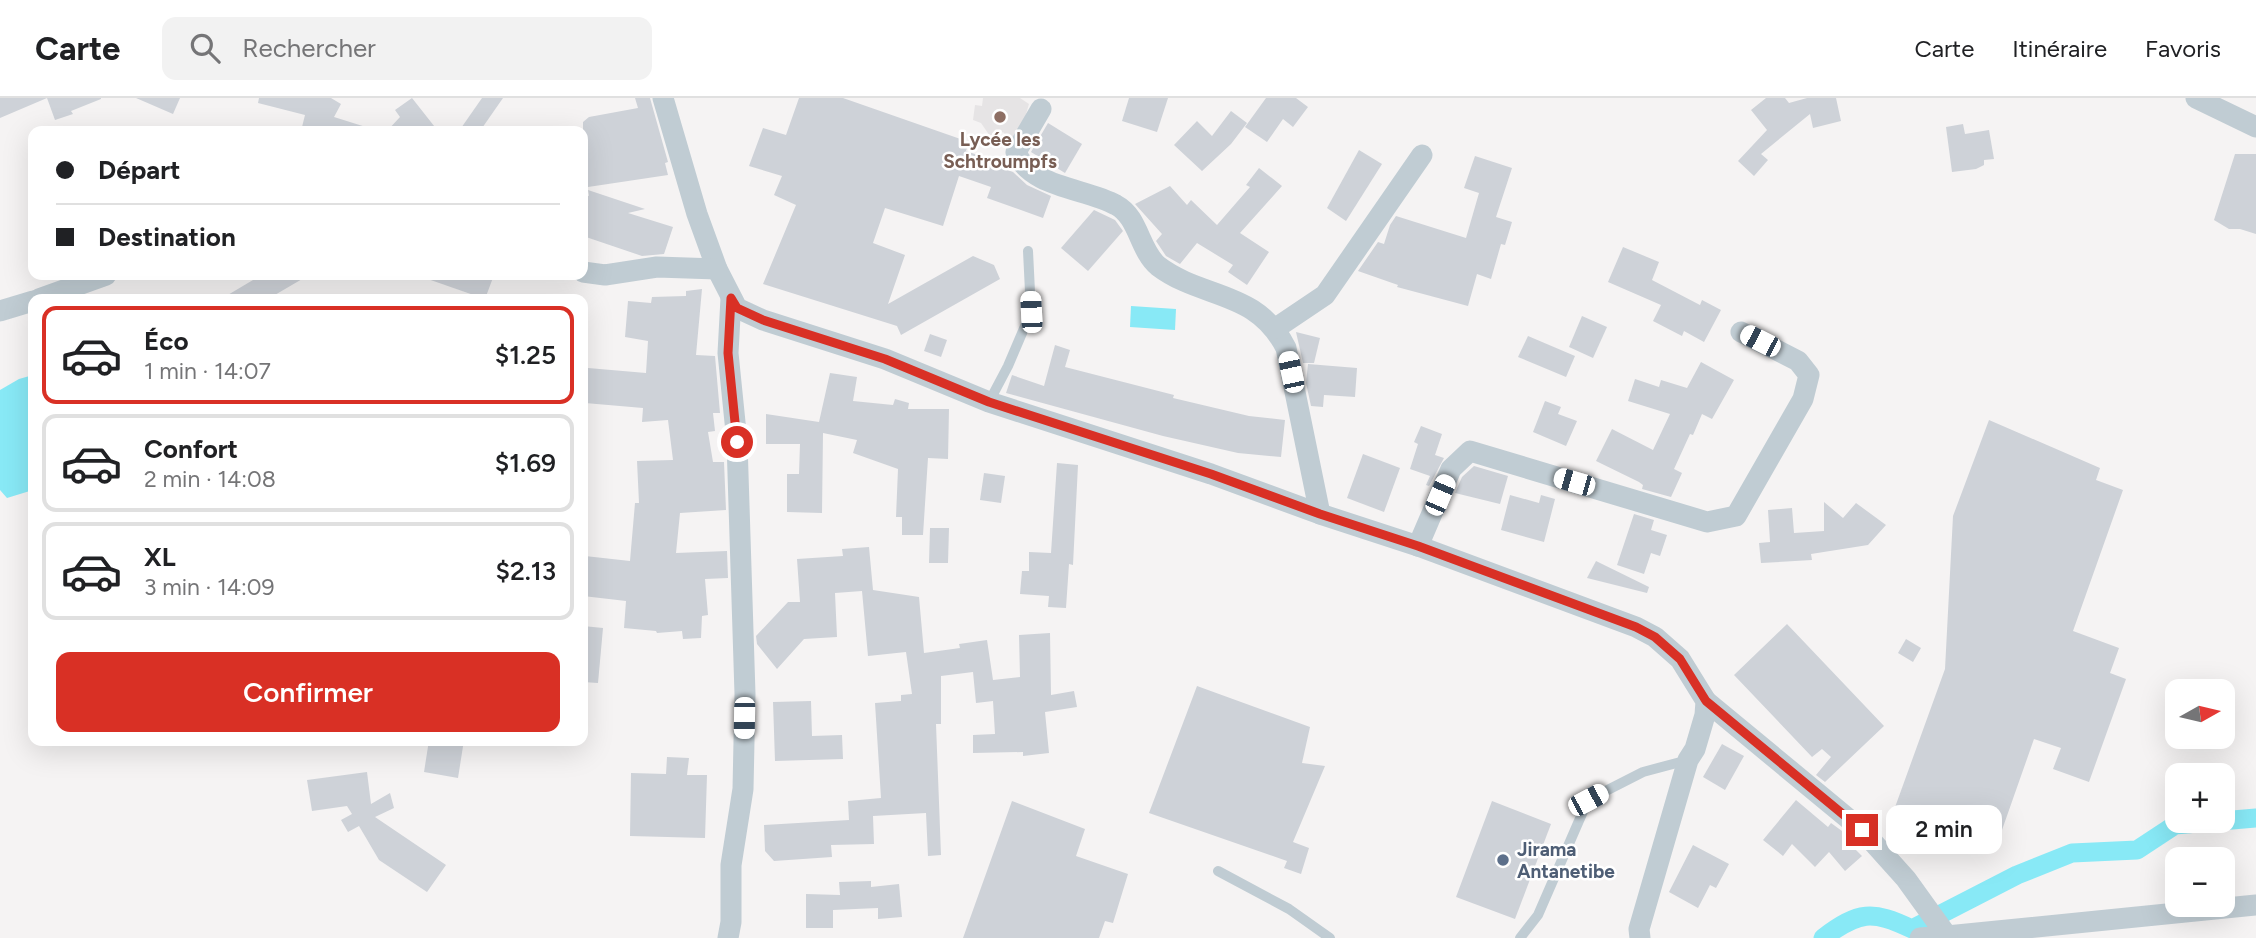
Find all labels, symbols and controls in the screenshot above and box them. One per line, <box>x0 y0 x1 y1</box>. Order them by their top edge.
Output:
search box <box>162 17 652 80</box>
text: Carte <box>35 29 120 68</box>
icon: search <box>186 29 224 67</box>
text: Rechercher <box>242 32 376 64</box>
text: Carte <box>1914 34 1974 63</box>
text: Itinéraire <box>2012 34 2107 63</box>
text: Favoris <box>2145 34 2221 63</box>
marker: Lycée les Schtroumpfs <box>992 109 1008 125</box>
place label: Lycée les Schtroumpfs <box>943 128 1057 173</box>
text: Départ <box>98 154 180 186</box>
text: Destination <box>98 221 236 253</box>
car <box>1020 290 1043 334</box>
car <box>1737 322 1784 360</box>
icon: car <box>60 324 123 387</box>
text: Éco <box>144 325 189 357</box>
text: $1.25 <box>495 339 556 371</box>
car <box>1277 349 1306 395</box>
text: 1 min · 14:07 <box>144 357 271 385</box>
route start <box>721 426 753 458</box>
icon: car <box>60 432 123 495</box>
text: Confort <box>144 433 238 465</box>
text: $1.69 <box>495 447 556 479</box>
text: 2 min · 14:08 <box>144 465 276 493</box>
car <box>1551 466 1598 498</box>
car <box>1423 472 1458 518</box>
icon: car <box>60 540 123 603</box>
text: XL <box>144 541 176 573</box>
text: $2.13 <box>495 555 556 587</box>
text: 3 min · 14:09 <box>144 573 275 601</box>
button: Confirmer <box>56 652 560 732</box>
north arrow <box>2165 679 2235 749</box>
map controls <box>2165 679 2235 917</box>
car <box>734 697 755 739</box>
button: + <box>2165 763 2235 833</box>
car <box>1565 781 1612 819</box>
callout: 2 min <box>1886 806 2002 854</box>
route end <box>1846 814 1878 846</box>
text: 2 min <box>1915 815 1973 843</box>
place label: Jirama Antanetibe <box>1517 838 1615 883</box>
button: − <box>2165 847 2235 917</box>
marker: Jirama Antanetibe <box>1495 852 1511 868</box>

